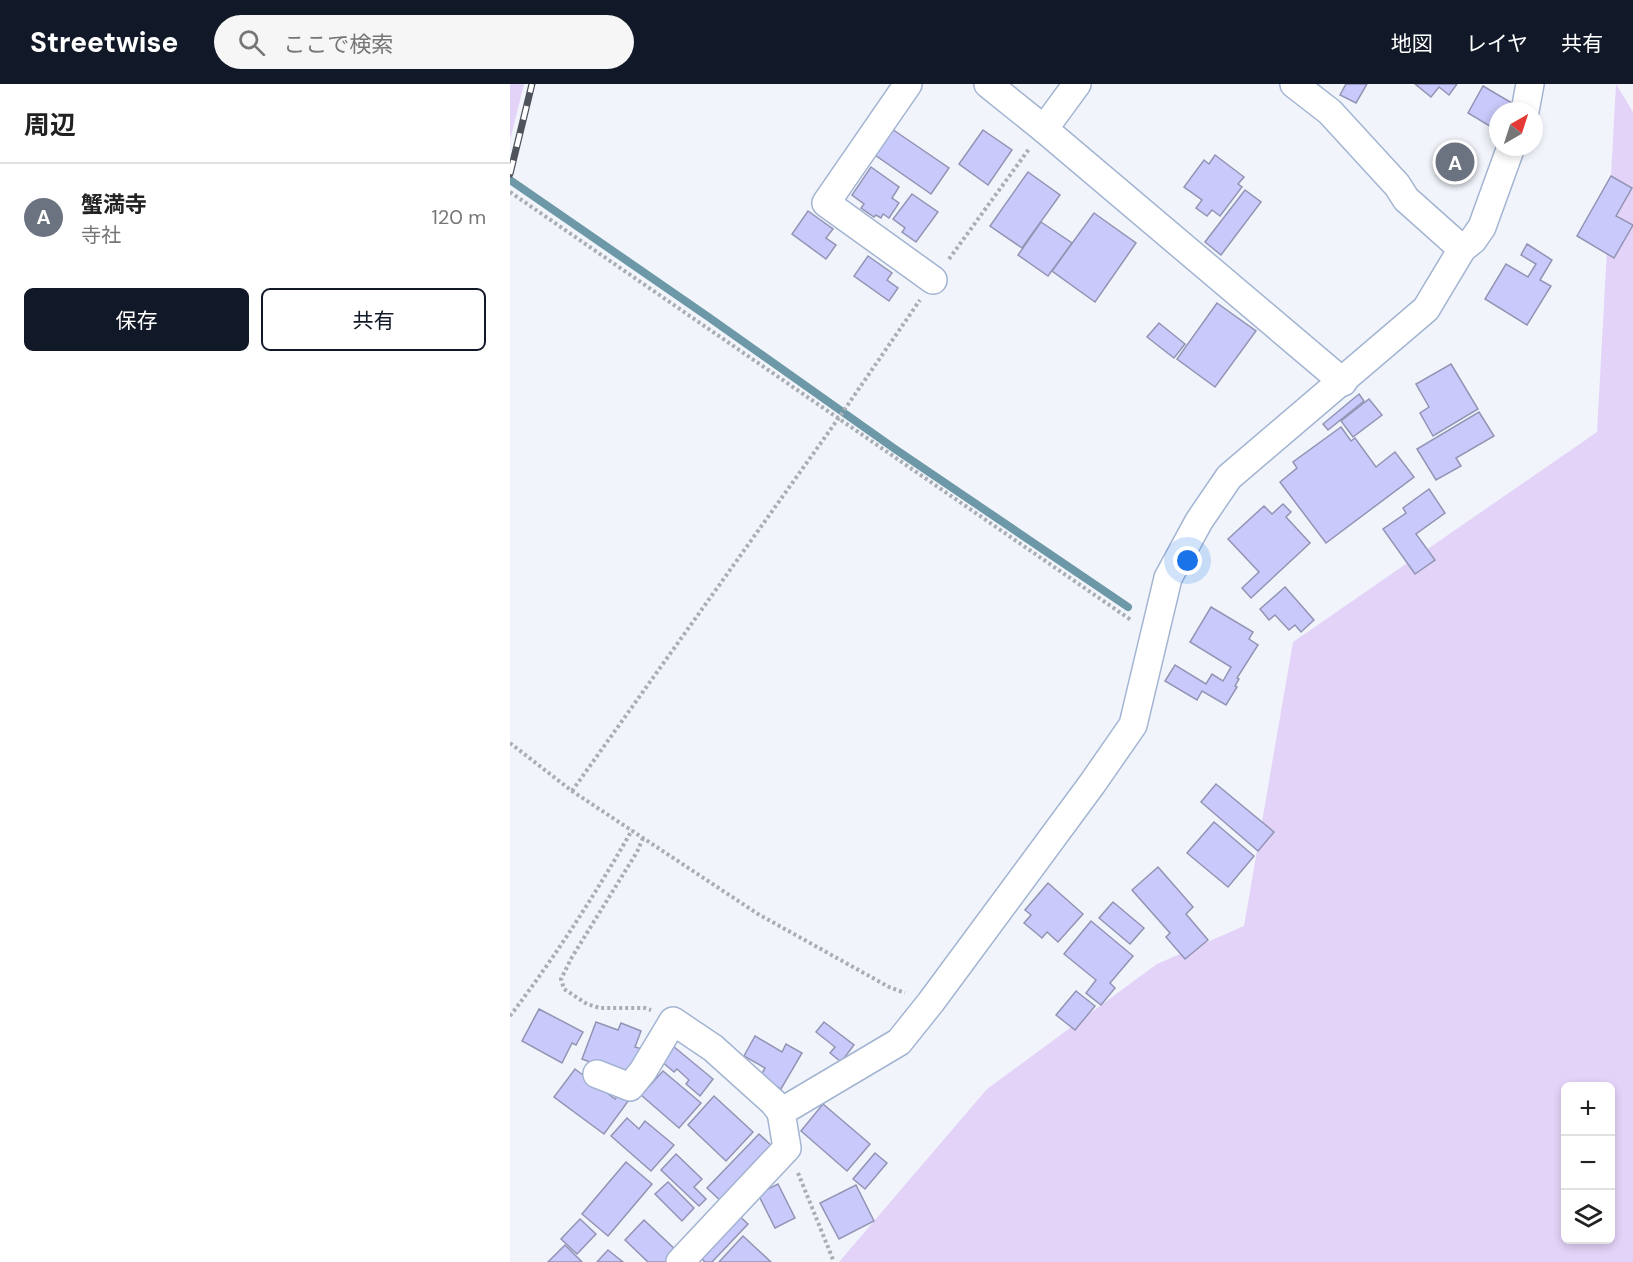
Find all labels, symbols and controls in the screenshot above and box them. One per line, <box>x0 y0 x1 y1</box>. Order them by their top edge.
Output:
search box <box>214 15 634 69</box>
text: Streetwise <box>30 24 178 61</box>
icon: search <box>235 26 268 59</box>
text: ここで検索 <box>283 30 393 59</box>
text: 地図 <box>1391 30 1433 58</box>
text: レイヤ <box>1466 30 1528 58</box>
text: 共有 <box>1561 30 1603 58</box>
north arrow <box>1489 102 1543 156</box>
text: 周辺 <box>24 108 76 142</box>
pin: A <box>1436 140 1474 184</box>
text: 蟹満寺 <box>81 190 147 219</box>
text: A <box>36 204 51 230</box>
text: 120 m <box>432 204 486 230</box>
text: 寺社 <box>81 222 121 248</box>
button: 保存 <box>24 288 249 351</box>
button: 共有 <box>261 288 486 351</box>
your location <box>1173 546 1202 575</box>
map controls <box>1561 1082 1615 1244</box>
button: + <box>1561 1082 1615 1136</box>
button: − <box>1561 1136 1615 1190</box>
button: layers <box>1561 1190 1615 1244</box>

